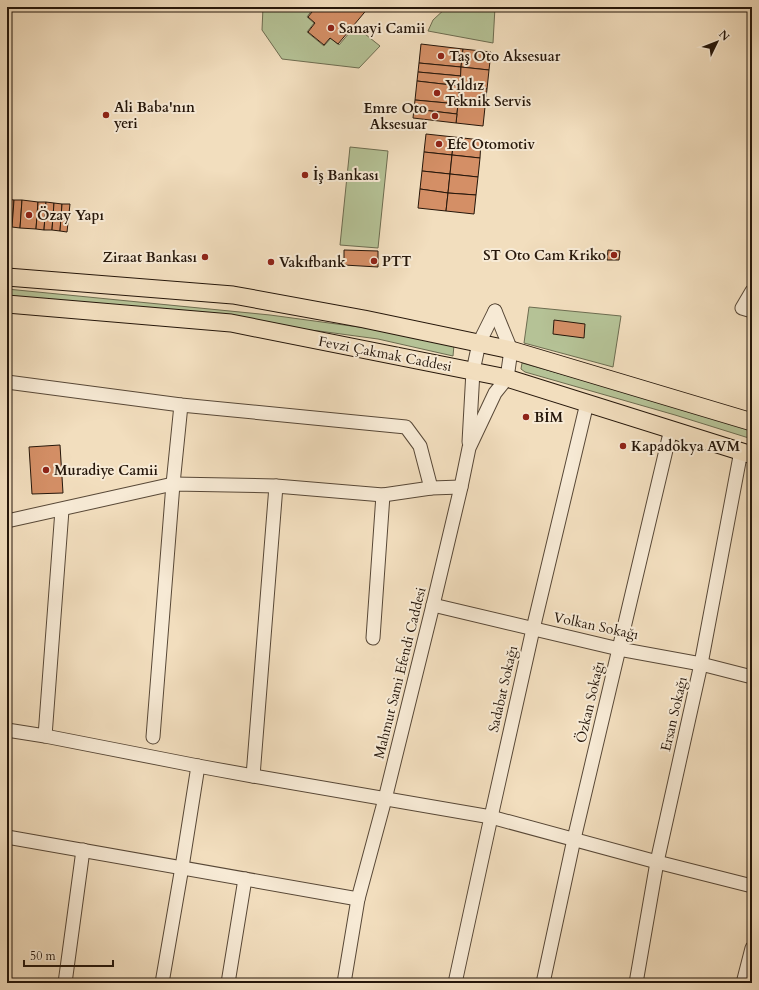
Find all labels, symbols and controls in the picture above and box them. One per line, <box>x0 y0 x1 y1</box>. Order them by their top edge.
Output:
place label: Sanayi Camii <box>339 19 426 38</box>
north arrow <box>697 22 737 62</box>
marker: Sanayi Camii <box>326 23 336 33</box>
text: N <box>715 27 733 44</box>
place label: Taş Oto Aksesuar <box>449 47 561 66</box>
marker: Taş Oto Aksesuar <box>436 51 446 61</box>
place label: Yıldız Teknik Servis <box>445 76 531 111</box>
marker: Yıldız Teknik Servis <box>432 88 442 98</box>
place label: Ali Baba'nın yeri <box>113 98 195 133</box>
place label: Emre Oto Aksesuar <box>364 99 427 134</box>
marker: Ali Baba'nın yeri <box>101 110 111 120</box>
marker: Emre Oto Aksesuar <box>430 111 440 121</box>
place label: Efe Otomotiv <box>447 135 535 154</box>
marker: Efe Otomotiv <box>434 139 444 149</box>
place label: İş Bankası <box>313 165 379 185</box>
marker: İş Bankası <box>300 170 310 180</box>
place label: Özay Yapı <box>37 205 104 225</box>
marker: Özay Yapı <box>24 210 34 220</box>
place label: ST Oto Cam Kriko <box>483 246 606 265</box>
place label: Ziraat Bankası <box>102 248 198 267</box>
marker: ST Oto Cam Kriko <box>609 250 619 260</box>
marker: Ziraat Bankası <box>200 252 210 262</box>
place label: PTT <box>382 252 411 271</box>
place label: Vakıfbank <box>279 253 346 272</box>
marker: PTT <box>369 256 379 266</box>
marker: Vakıfbank <box>266 257 276 267</box>
street label: Fevzi Çakmak Caddesi <box>317 332 453 376</box>
place label: BİM <box>534 407 564 427</box>
marker: BİM <box>521 412 531 422</box>
place label: Kapadokya AVM <box>631 437 740 456</box>
marker: Kapadokya AVM <box>618 441 628 451</box>
place label: Muradiye Camii <box>54 461 158 480</box>
marker: Muradiye Camii <box>41 465 51 475</box>
street label: Mahmut Sami Efendi Caddesi <box>369 585 431 761</box>
street label: Volkan Sokağı <box>552 608 640 644</box>
street label: Sadabat Sokağı <box>484 644 522 734</box>
street label: Özkan Sokağı <box>571 659 609 745</box>
street label: Ersan Sokağı <box>656 675 692 753</box>
scale bar <box>24 942 113 968</box>
text: 50 m <box>30 948 57 964</box>

